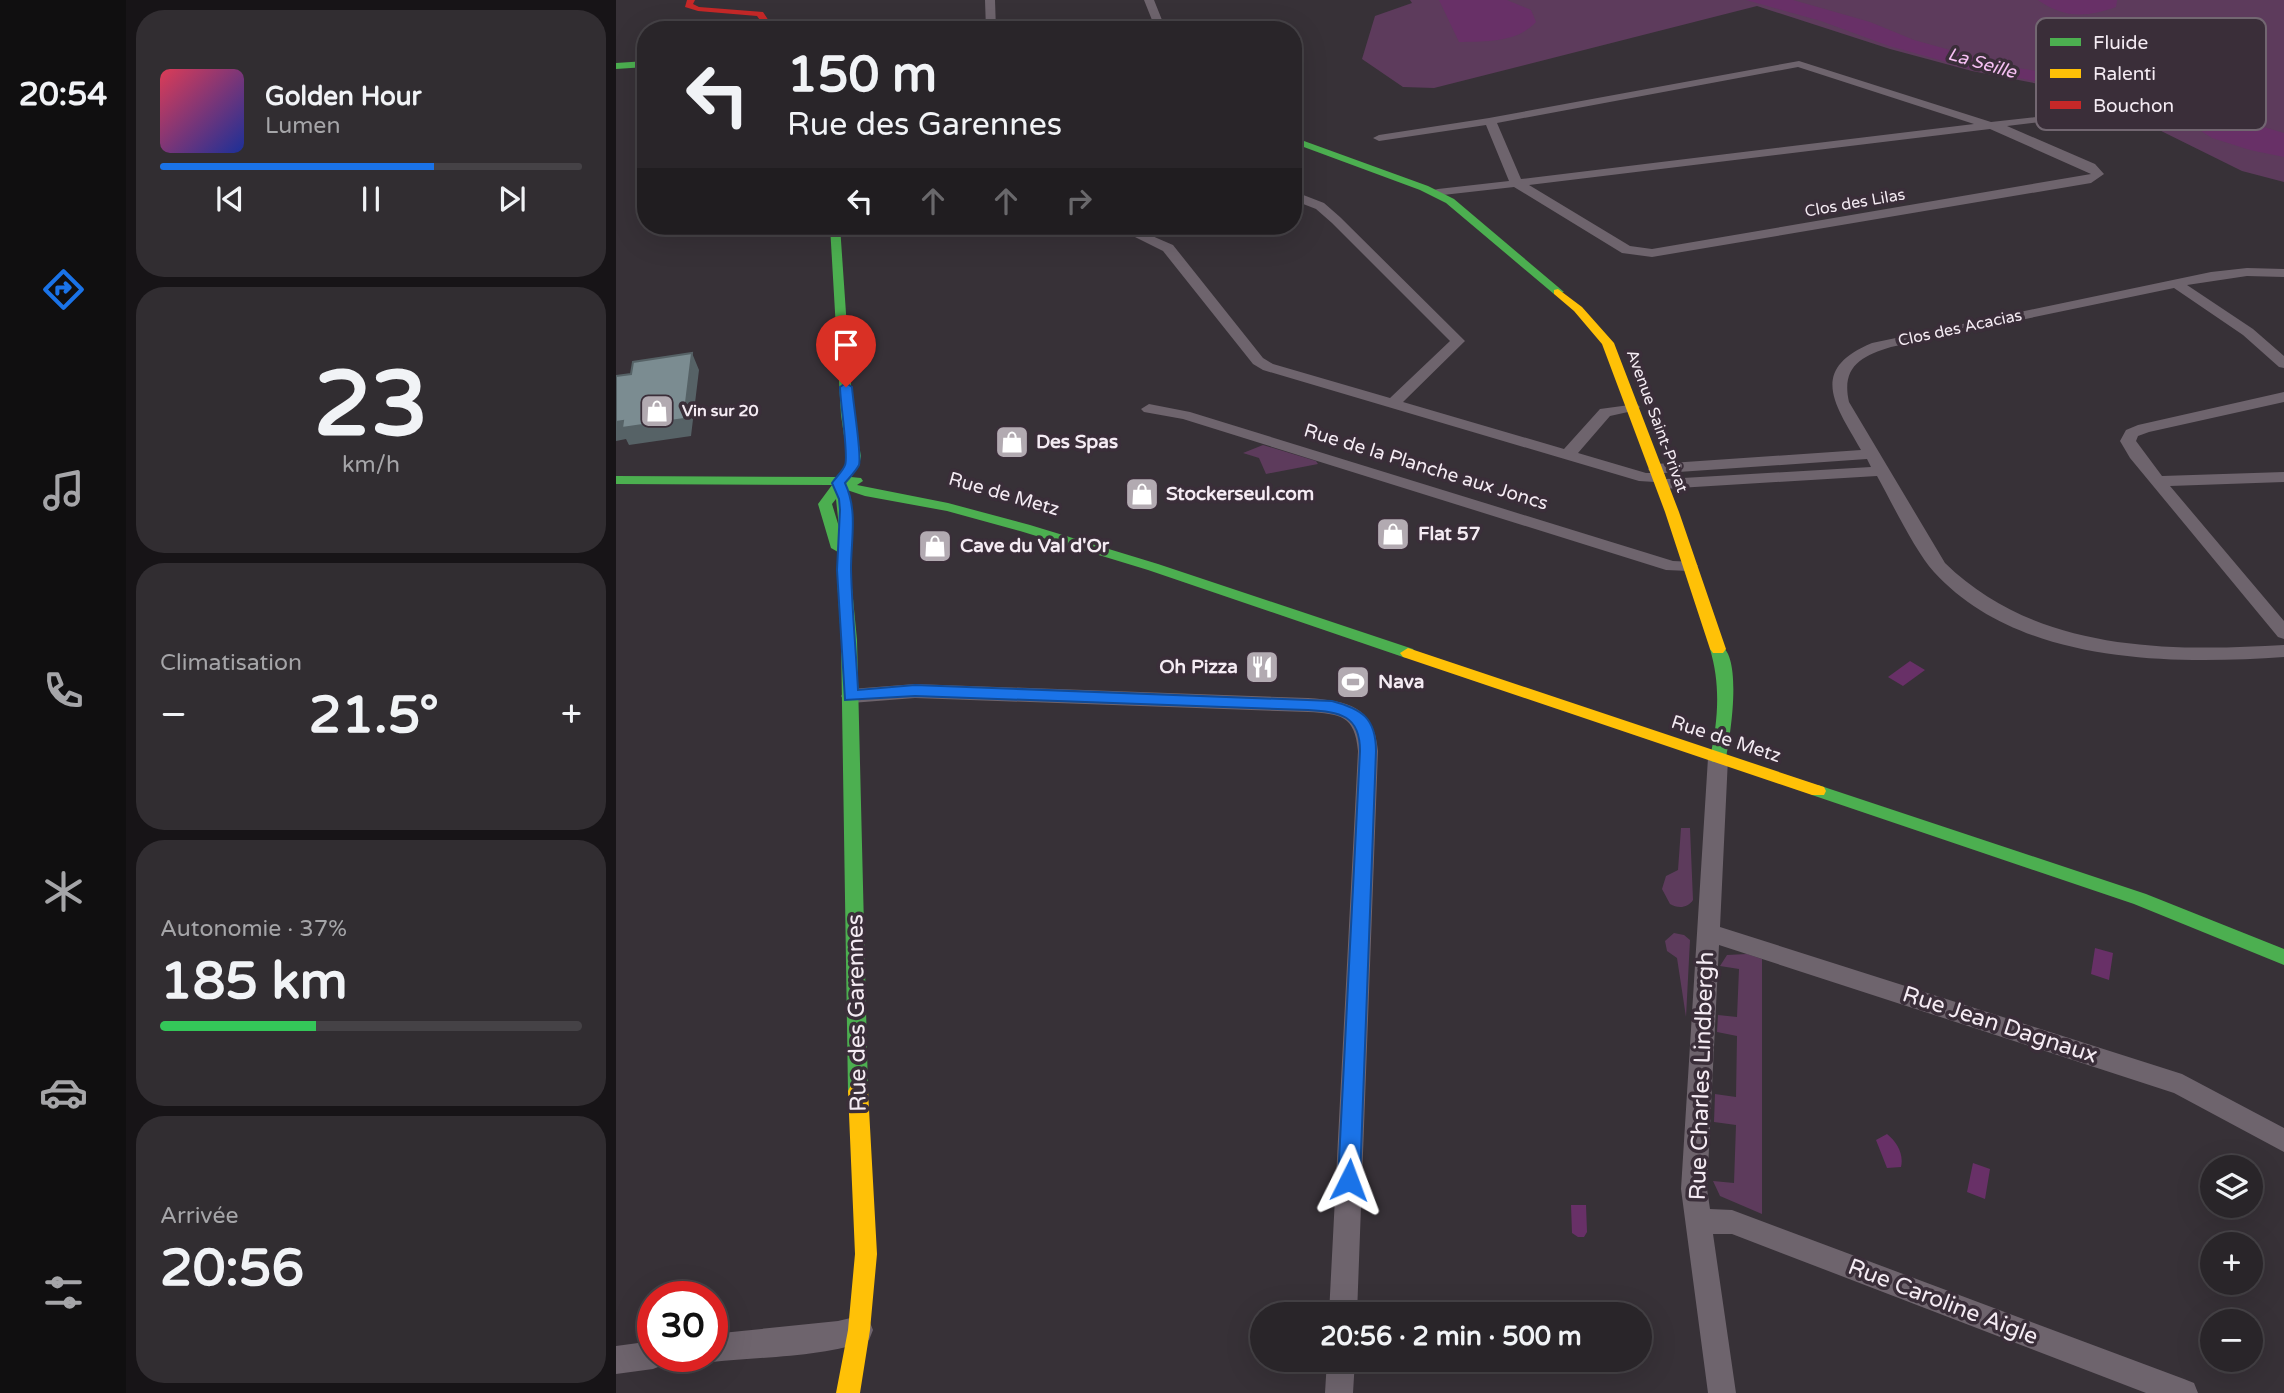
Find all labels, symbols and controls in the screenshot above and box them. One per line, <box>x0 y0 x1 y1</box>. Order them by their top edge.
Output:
legend <box>2036 18 2266 130</box>
text: Fluide <box>2093 32 2148 54</box>
water label: La Seille <box>1945 43 2019 83</box>
text: 150 m <box>787 46 937 105</box>
icon: left <box>672 49 763 140</box>
text: Ralenti <box>2093 63 2156 85</box>
text: 20:54 <box>19 76 107 114</box>
text: Golden Hour <box>265 81 422 112</box>
text: Bouchon <box>2093 95 2174 117</box>
text: Rue des Garennes <box>787 106 1062 144</box>
text: Lumen <box>265 112 340 140</box>
icon: previous <box>211 180 249 218</box>
icon: pause <box>352 180 390 218</box>
icon: next <box>493 180 531 218</box>
icon: left <box>841 182 879 220</box>
icon: ahead <box>914 182 952 220</box>
icon: ahead <box>987 182 1025 220</box>
icon: right <box>1060 182 1098 220</box>
street label: Clos des Lilas <box>1803 184 1907 222</box>
icon: directions <box>39 265 88 314</box>
street label: Clos des Acacias <box>1896 305 2024 351</box>
pin <box>816 315 876 387</box>
icon: arrive <box>827 326 865 364</box>
street label: Avenue Saint-Privat <box>1622 347 1692 495</box>
text: 23 <box>314 350 428 460</box>
shop icon: Vin sur 20 <box>638 392 676 430</box>
place label: Vin sur 20 <box>682 401 759 421</box>
street label: Rue de la Planche aux Joncs <box>1301 419 1551 515</box>
shop icon: Des Spas <box>993 423 1031 461</box>
place label: Des Spas <box>1036 431 1118 454</box>
text: km/h <box>342 451 400 479</box>
icon: music <box>39 466 88 515</box>
street label: Rue de Metz <box>946 468 1062 520</box>
shop icon: Stockerseul.com <box>1123 475 1161 513</box>
place label: Stockerseul.com <box>1166 483 1314 505</box>
shop icon: Flat 57 <box>1374 515 1412 553</box>
place label: Flat 57 <box>1418 523 1481 545</box>
shop icon: Cave du Val d'Or <box>916 527 954 565</box>
place label: Cave du Val d'Or <box>960 535 1110 557</box>
restaurant icon: Oh Pizza <box>1243 648 1281 686</box>
text: Climatisation <box>160 649 302 677</box>
place label: Oh Pizza <box>1159 656 1238 678</box>
sports icon: Nava <box>1334 663 1372 701</box>
icon: phone <box>39 666 88 715</box>
place label: Nava <box>1378 671 1424 693</box>
text: 21.5° <box>309 684 439 747</box>
text: − <box>160 692 187 738</box>
text: + <box>561 692 582 738</box>
street label: Rue de Metz <box>1668 711 1784 767</box>
icon: climate <box>39 867 88 916</box>
street label: Rue des Garennes <box>841 914 873 1112</box>
text: Autonomie · 37% <box>160 915 347 943</box>
text: 185 km <box>160 950 348 1013</box>
street label: Rue Charles Lindbergh <box>1684 951 1720 1201</box>
street label: Rue Jean Dagnaux <box>1899 980 2101 1070</box>
icon: car <box>39 1068 88 1117</box>
position arrow <box>1312 1143 1386 1217</box>
map controls <box>2200 1155 2263 1372</box>
button: layers <box>2200 1155 2263 1218</box>
text: Arrivée <box>160 1202 238 1230</box>
button: + <box>2200 1232 2263 1295</box>
text: 20:56 <box>160 1237 304 1300</box>
street label: Rue Caroline Aigle <box>1844 1253 2042 1351</box>
icon: filters <box>39 1268 88 1317</box>
speed limit sign: 30 <box>637 1281 728 1372</box>
button: − <box>2200 1309 2263 1372</box>
text: 20:56 · 2 min · 500 m <box>1320 1321 1582 1352</box>

